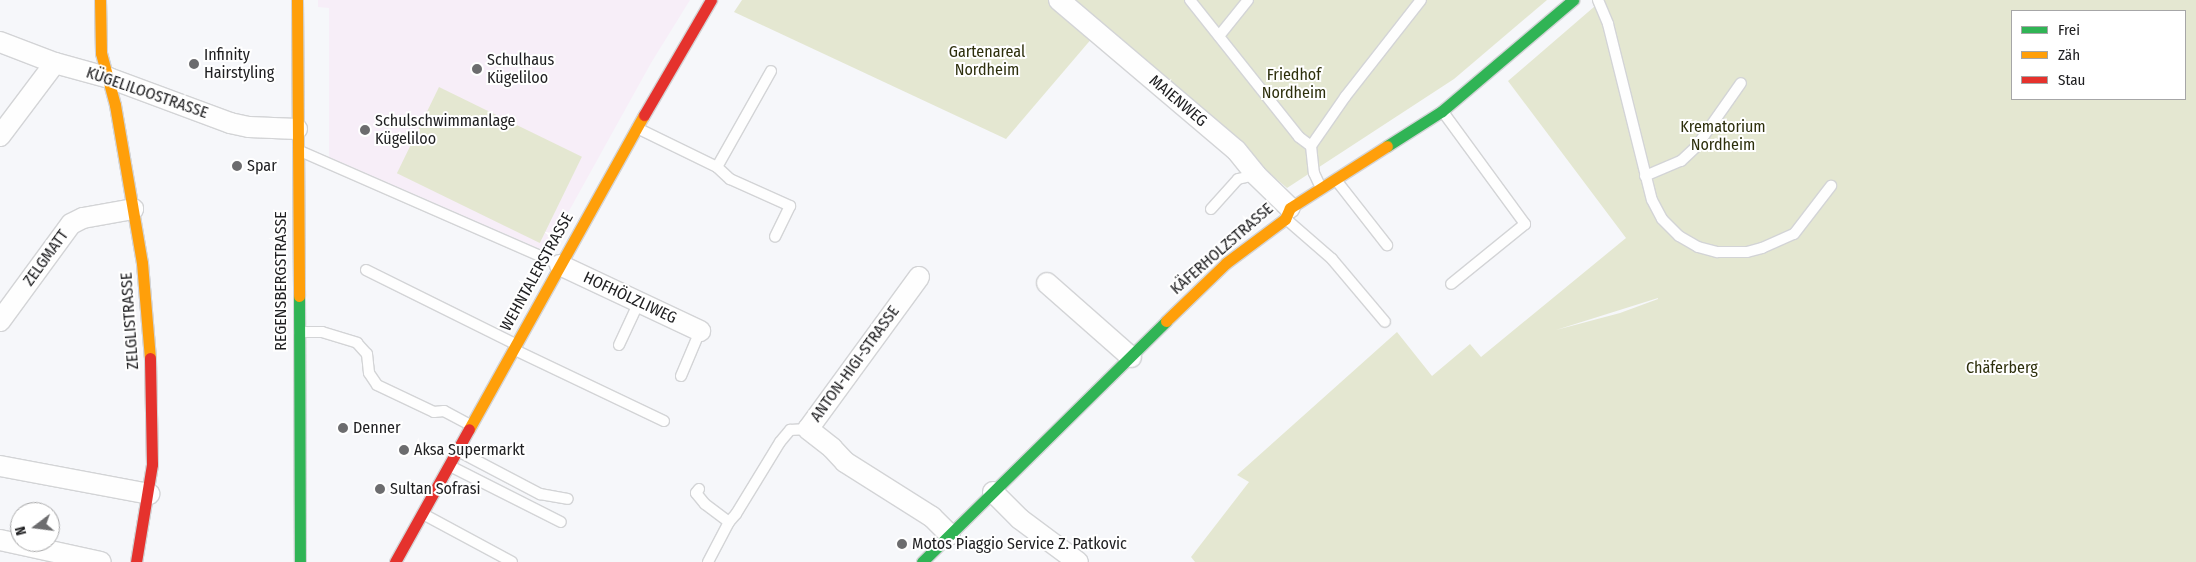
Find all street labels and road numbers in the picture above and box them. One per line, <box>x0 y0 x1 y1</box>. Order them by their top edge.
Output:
street label: KÜGELILOOSTRASSE <box>84 63 210 123</box>
street label: MAIENWEG <box>1145 71 1211 131</box>
street label: KÄFERHOLZSTRASSE <box>1167 199 1277 299</box>
street label: WEHNTALERSTRASSE <box>497 209 577 335</box>
street label: REGENSBERGSTRASSE <box>271 211 291 351</box>
street label: ZELGMATT <box>19 226 73 290</box>
street label: HOFHÖLZLIWEG <box>580 268 680 328</box>
street label: ZELGLISTRASSE <box>117 272 143 370</box>
street label: ANTON-HIGI-STRASSE <box>807 302 903 426</box>

